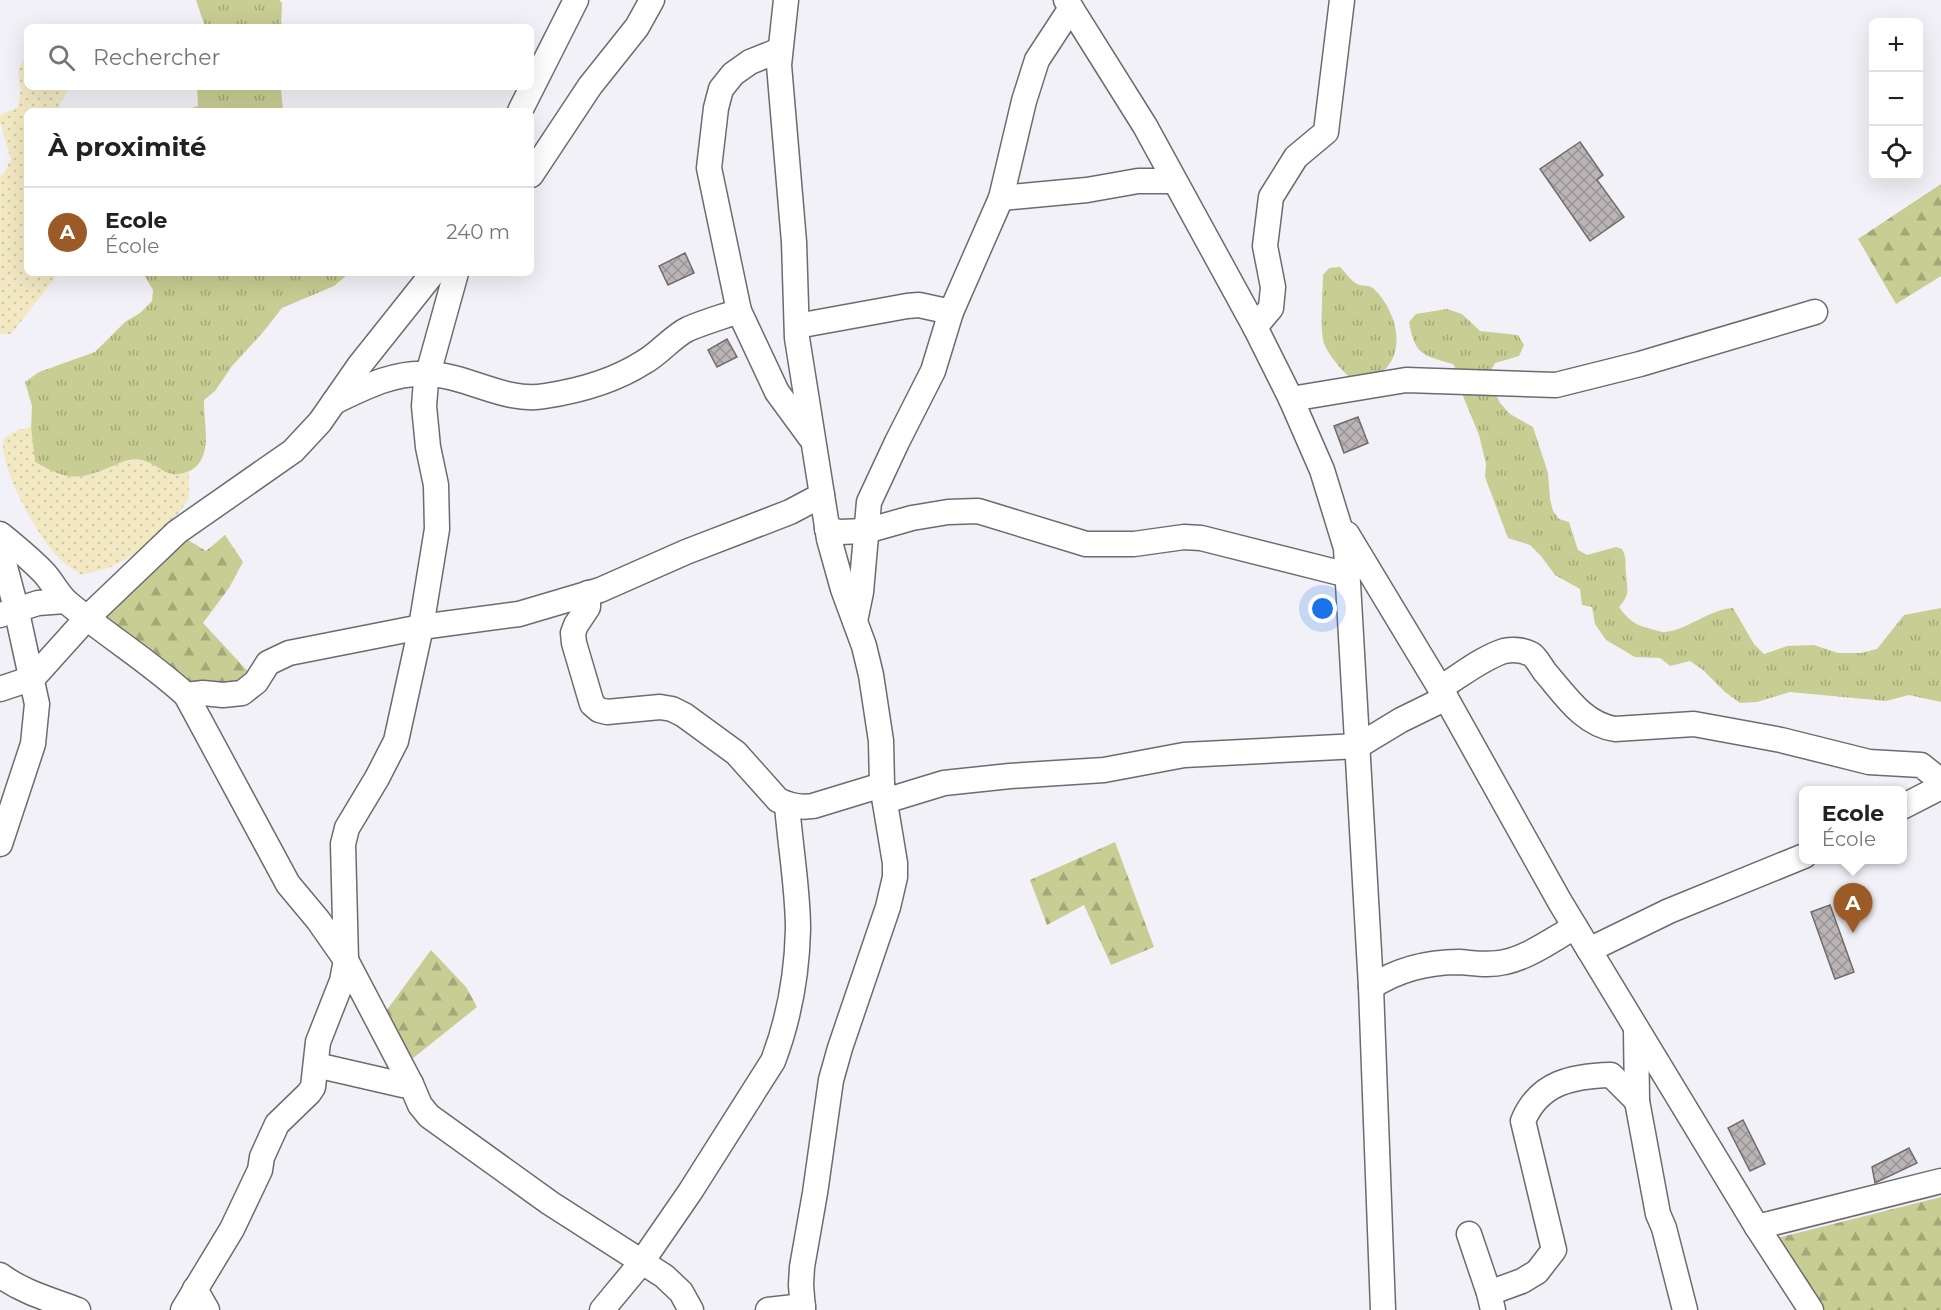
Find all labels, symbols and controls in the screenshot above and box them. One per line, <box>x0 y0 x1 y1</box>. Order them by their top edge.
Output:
map controls <box>1869 18 1923 180</box>
button: + <box>1869 18 1923 72</box>
search box <box>24 24 534 90</box>
icon: search <box>45 41 78 74</box>
text: Rechercher <box>93 44 220 71</box>
button: − <box>1869 72 1923 126</box>
button: locate <box>1869 126 1923 180</box>
text: À proximité <box>48 131 207 163</box>
text: Ecole <box>105 207 167 234</box>
text: A <box>60 220 75 244</box>
text: 240 m <box>446 220 510 244</box>
text: École <box>105 234 159 258</box>
your location <box>1308 594 1337 623</box>
popup <box>1799 786 1907 864</box>
text: Ecole <box>1822 800 1884 827</box>
text: École <box>1822 827 1876 851</box>
pin: A <box>1834 884 1872 933</box>

